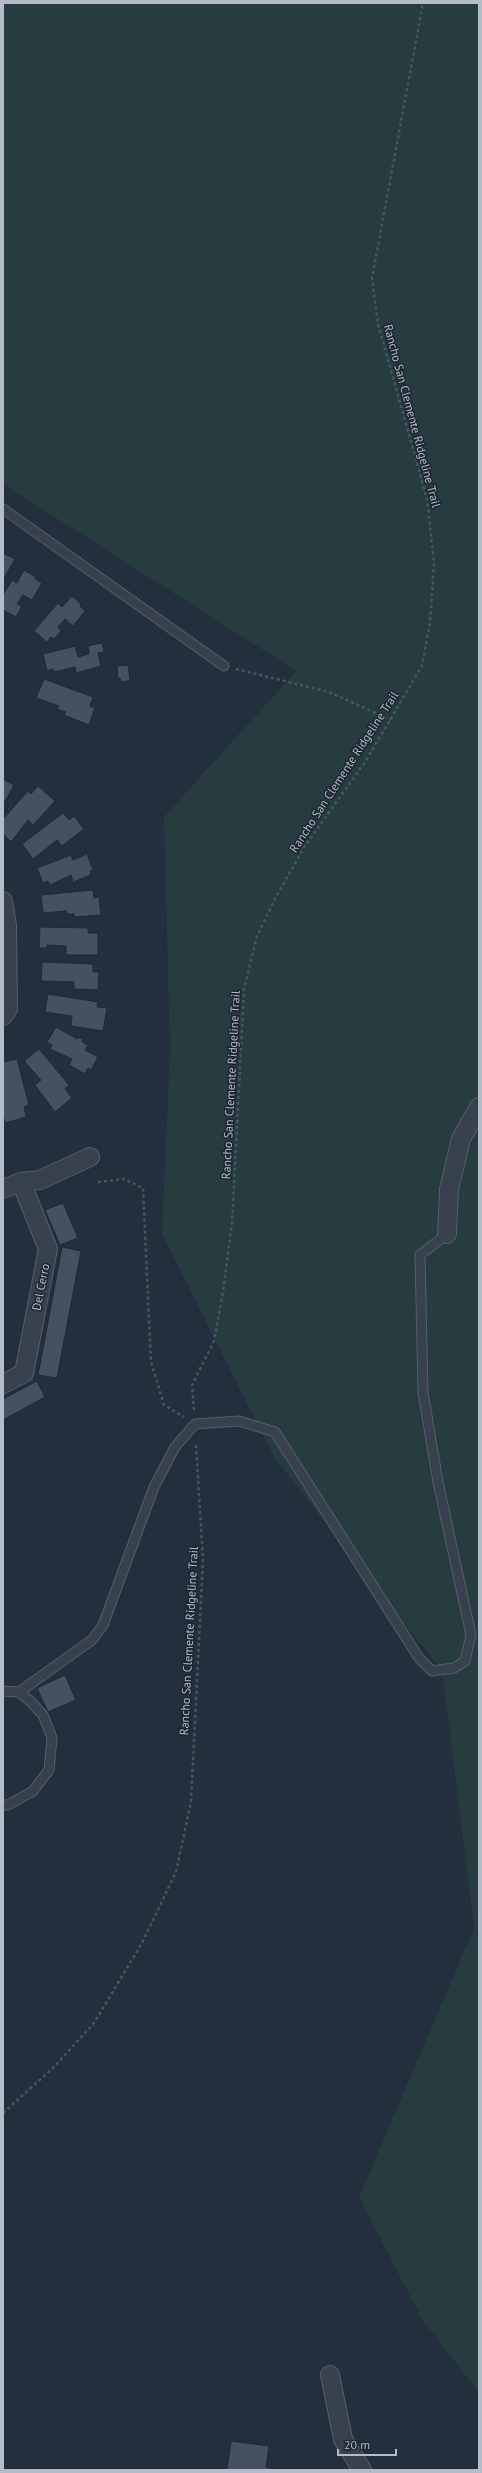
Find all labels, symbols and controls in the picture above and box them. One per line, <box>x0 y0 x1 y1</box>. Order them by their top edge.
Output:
street label: Rancho San Clemente Ridgeline Trail <box>381 323 444 510</box>
street label: Rancho San Clemente Ridgeline Trail <box>286 688 402 855</box>
street label: Rancho San Clemente Ridgeline Trail <box>218 990 243 1180</box>
street label: Del Cerro <box>29 1262 52 1312</box>
street label: Rancho San Clemente Ridgeline Trail <box>176 1546 201 1736</box>
scale bar <box>338 2431 396 2457</box>
text: 20 m <box>344 2437 370 2452</box>

